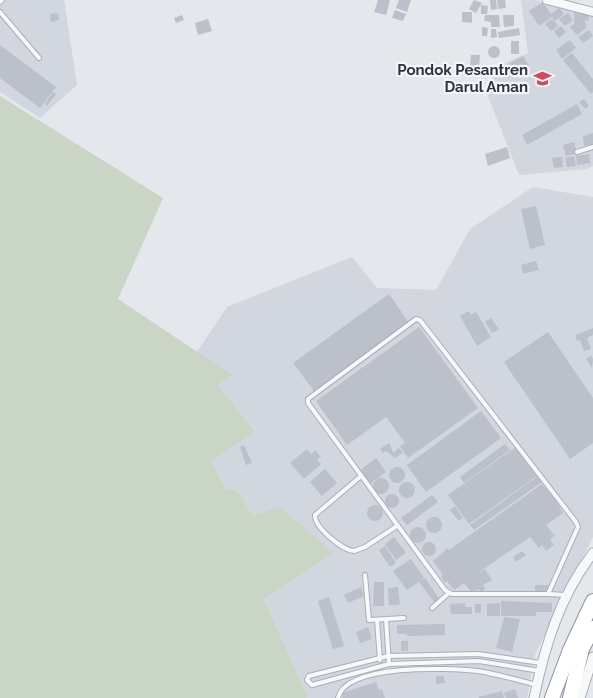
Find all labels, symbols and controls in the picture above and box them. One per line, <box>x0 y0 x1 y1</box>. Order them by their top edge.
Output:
place label: Pondok Pesantren Darul Aman <box>397 61 528 96</box>
school or university icon: Pondok Pesantren Darul Aman <box>532 69 552 89</box>

